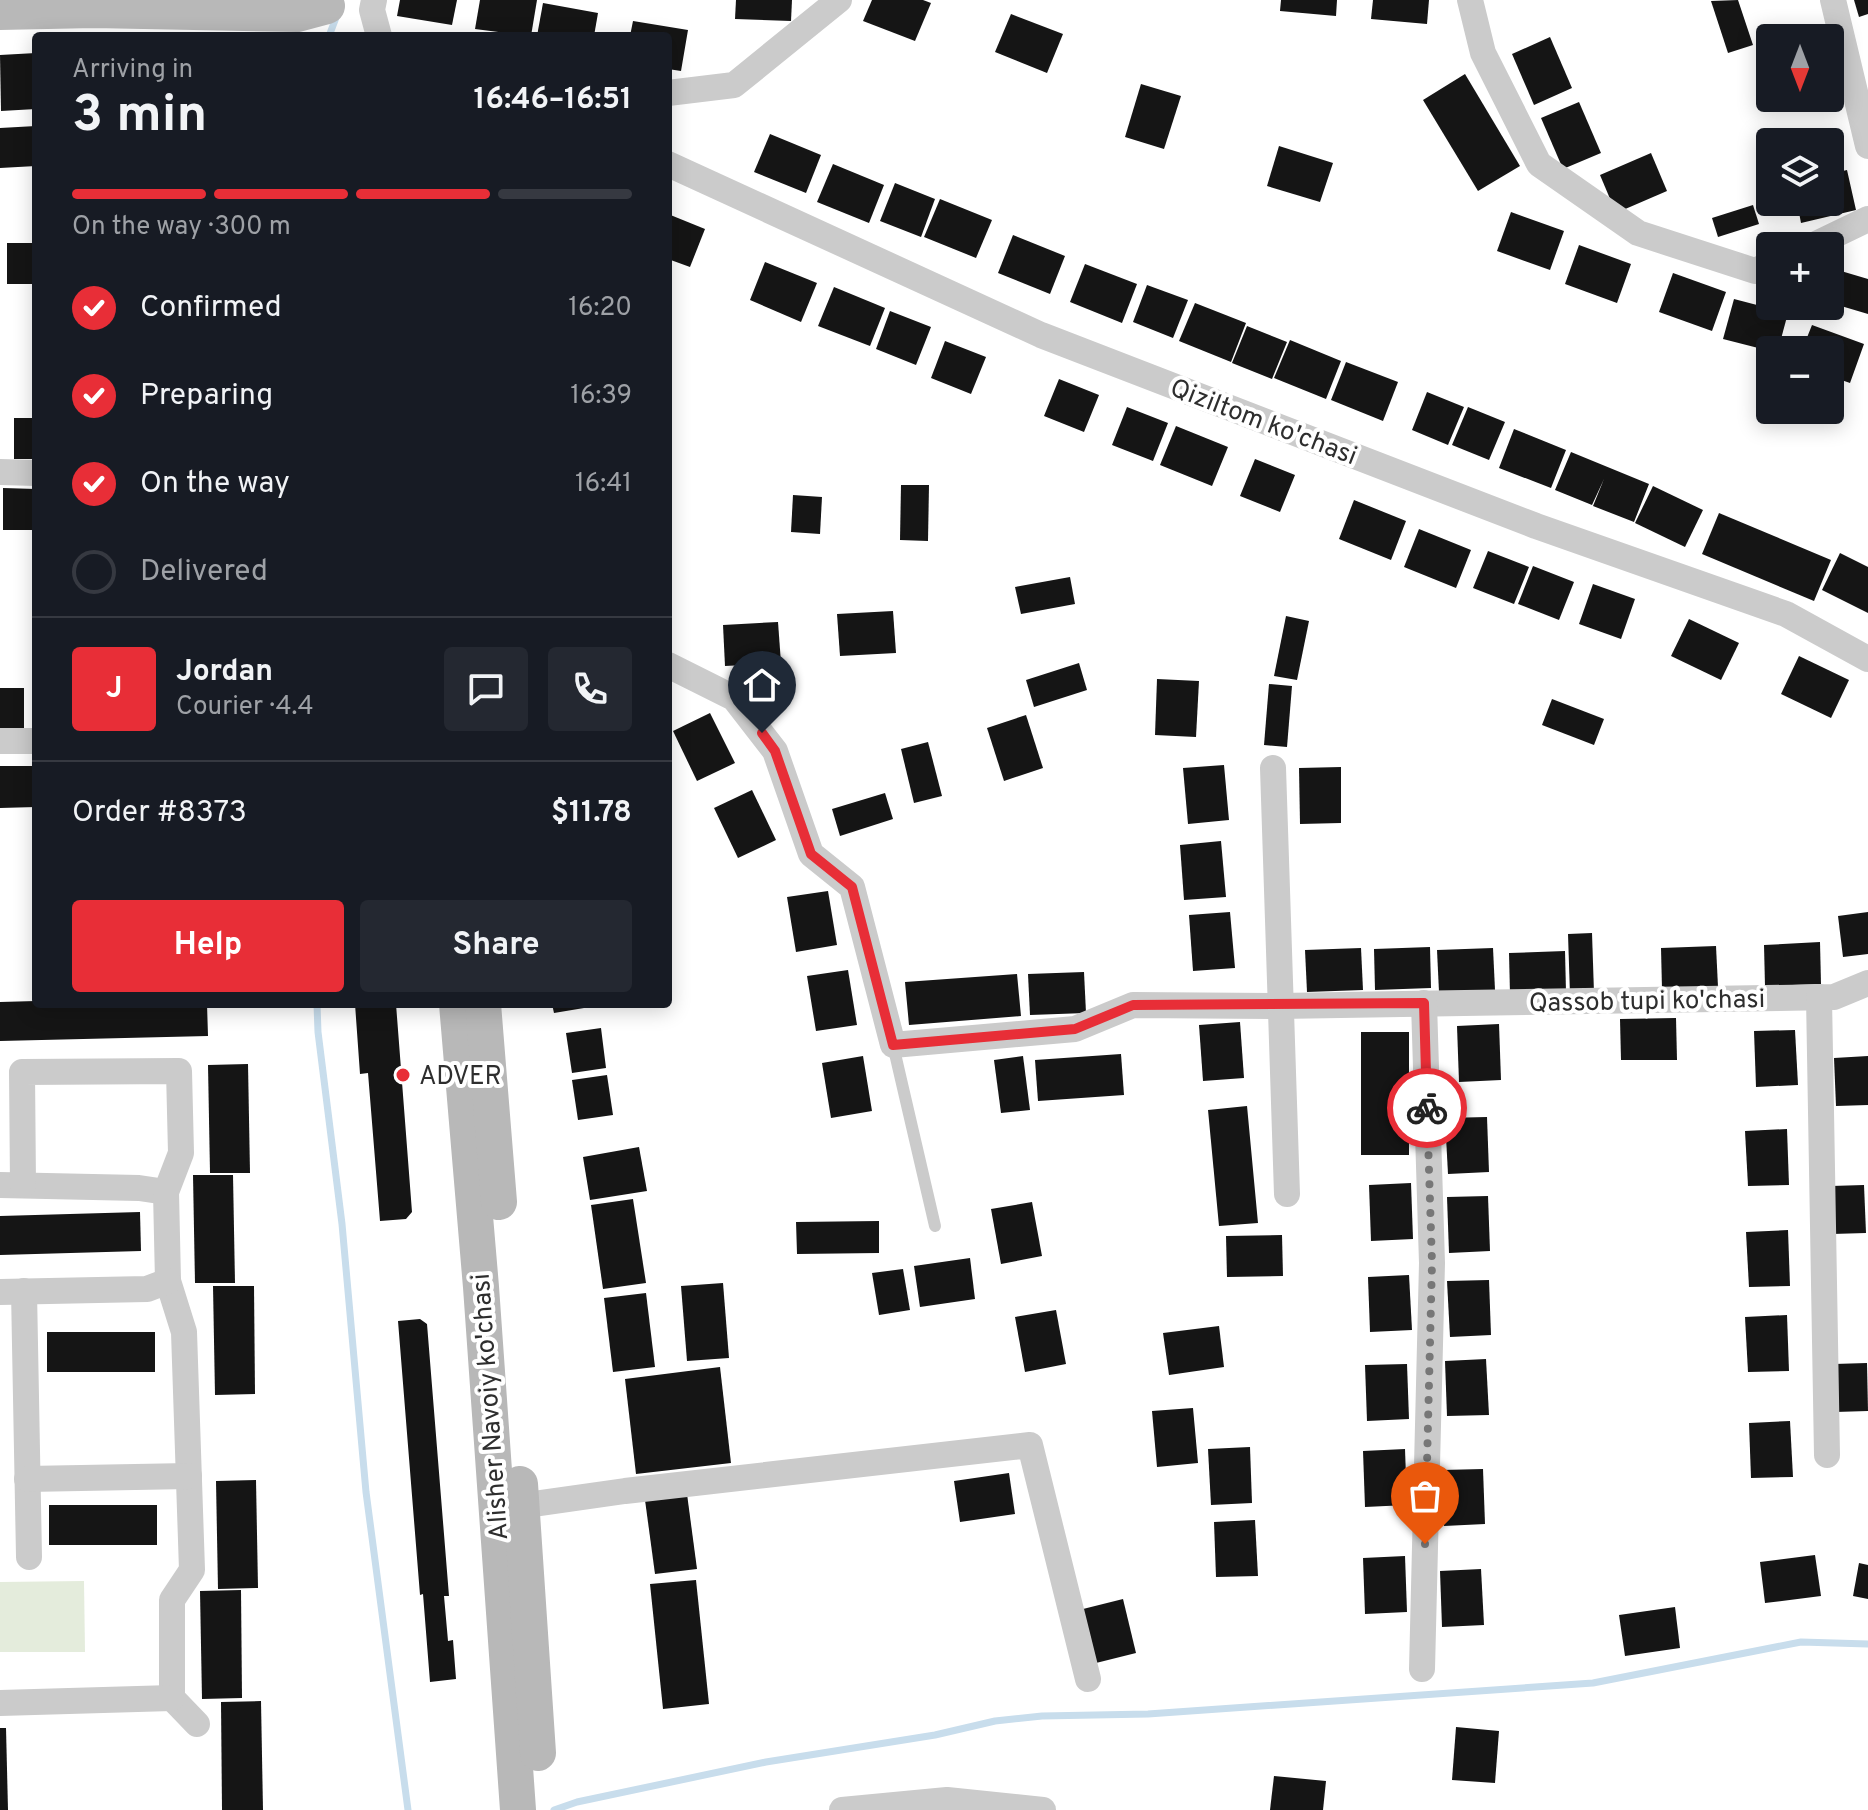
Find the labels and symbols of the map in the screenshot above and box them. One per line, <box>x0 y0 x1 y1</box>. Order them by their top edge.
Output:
north arrow <box>1756 24 1844 112</box>
street label: Qiziltom ko'chasi <box>1165 373 1361 474</box>
pin <box>728 651 796 733</box>
street label: Qassob tupi ko'chasi <box>1529 984 1765 1021</box>
place label: ADVER <box>419 1061 502 1094</box>
marker: ADVER <box>394 1066 412 1084</box>
courier <box>1387 1068 1467 1148</box>
street label: Alisher Navoiy ko'chasi <box>466 1272 517 1541</box>
pin <box>1391 1462 1459 1544</box>

